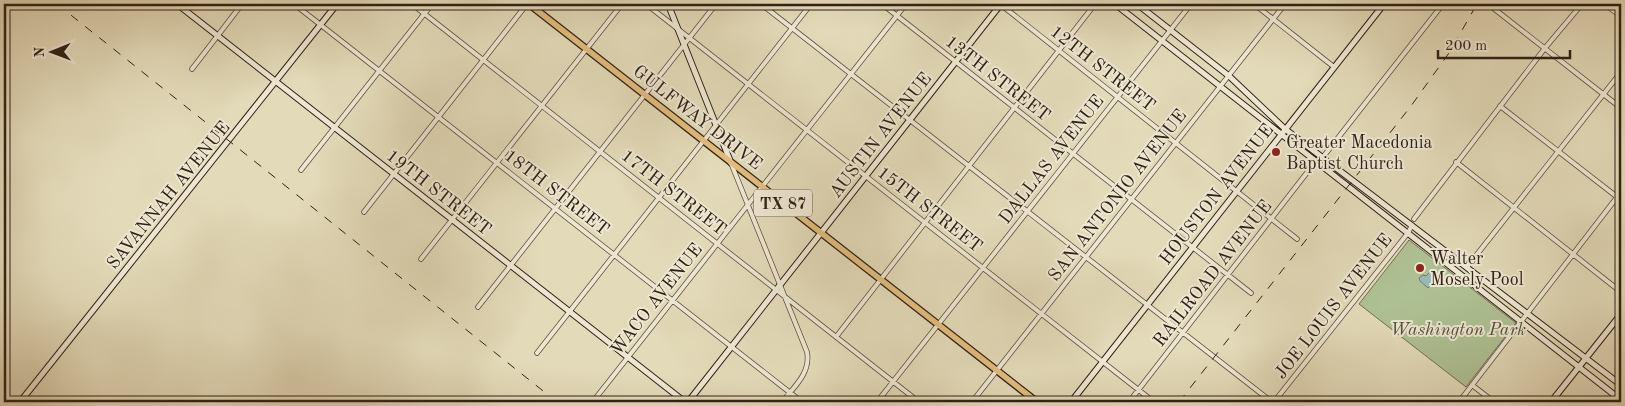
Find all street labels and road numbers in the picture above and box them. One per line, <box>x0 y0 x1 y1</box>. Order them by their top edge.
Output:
street label: 12TH STREET <box>1047 22 1158 115</box>
street label: 13TH STREET <box>942 32 1053 125</box>
street label: GULFWAY DRIVE <box>630 62 765 173</box>
street label: AUSTIN AVENUE <box>826 69 935 202</box>
street label: DALLAS AVENUE <box>996 92 1108 227</box>
street label: SAN ANTONIO AVENUE <box>1045 106 1190 285</box>
street label: SAVANNAH AVENUE <box>104 118 234 273</box>
street label: HOUSTON AVENUE <box>1156 121 1277 268</box>
street label: 19TH STREET <box>383 146 494 239</box>
street label: 18TH STREET <box>501 146 612 239</box>
street label: 17TH STREET <box>618 146 729 239</box>
street label: 15TH STREET <box>874 163 985 256</box>
road number: TX 87 <box>754 190 812 217</box>
street label: RAILROAD AVENUE <box>1150 197 1275 350</box>
street label: JOE LOUIS AVENUE <box>1272 231 1396 383</box>
street label: WACO AVENUE <box>608 240 706 359</box>

